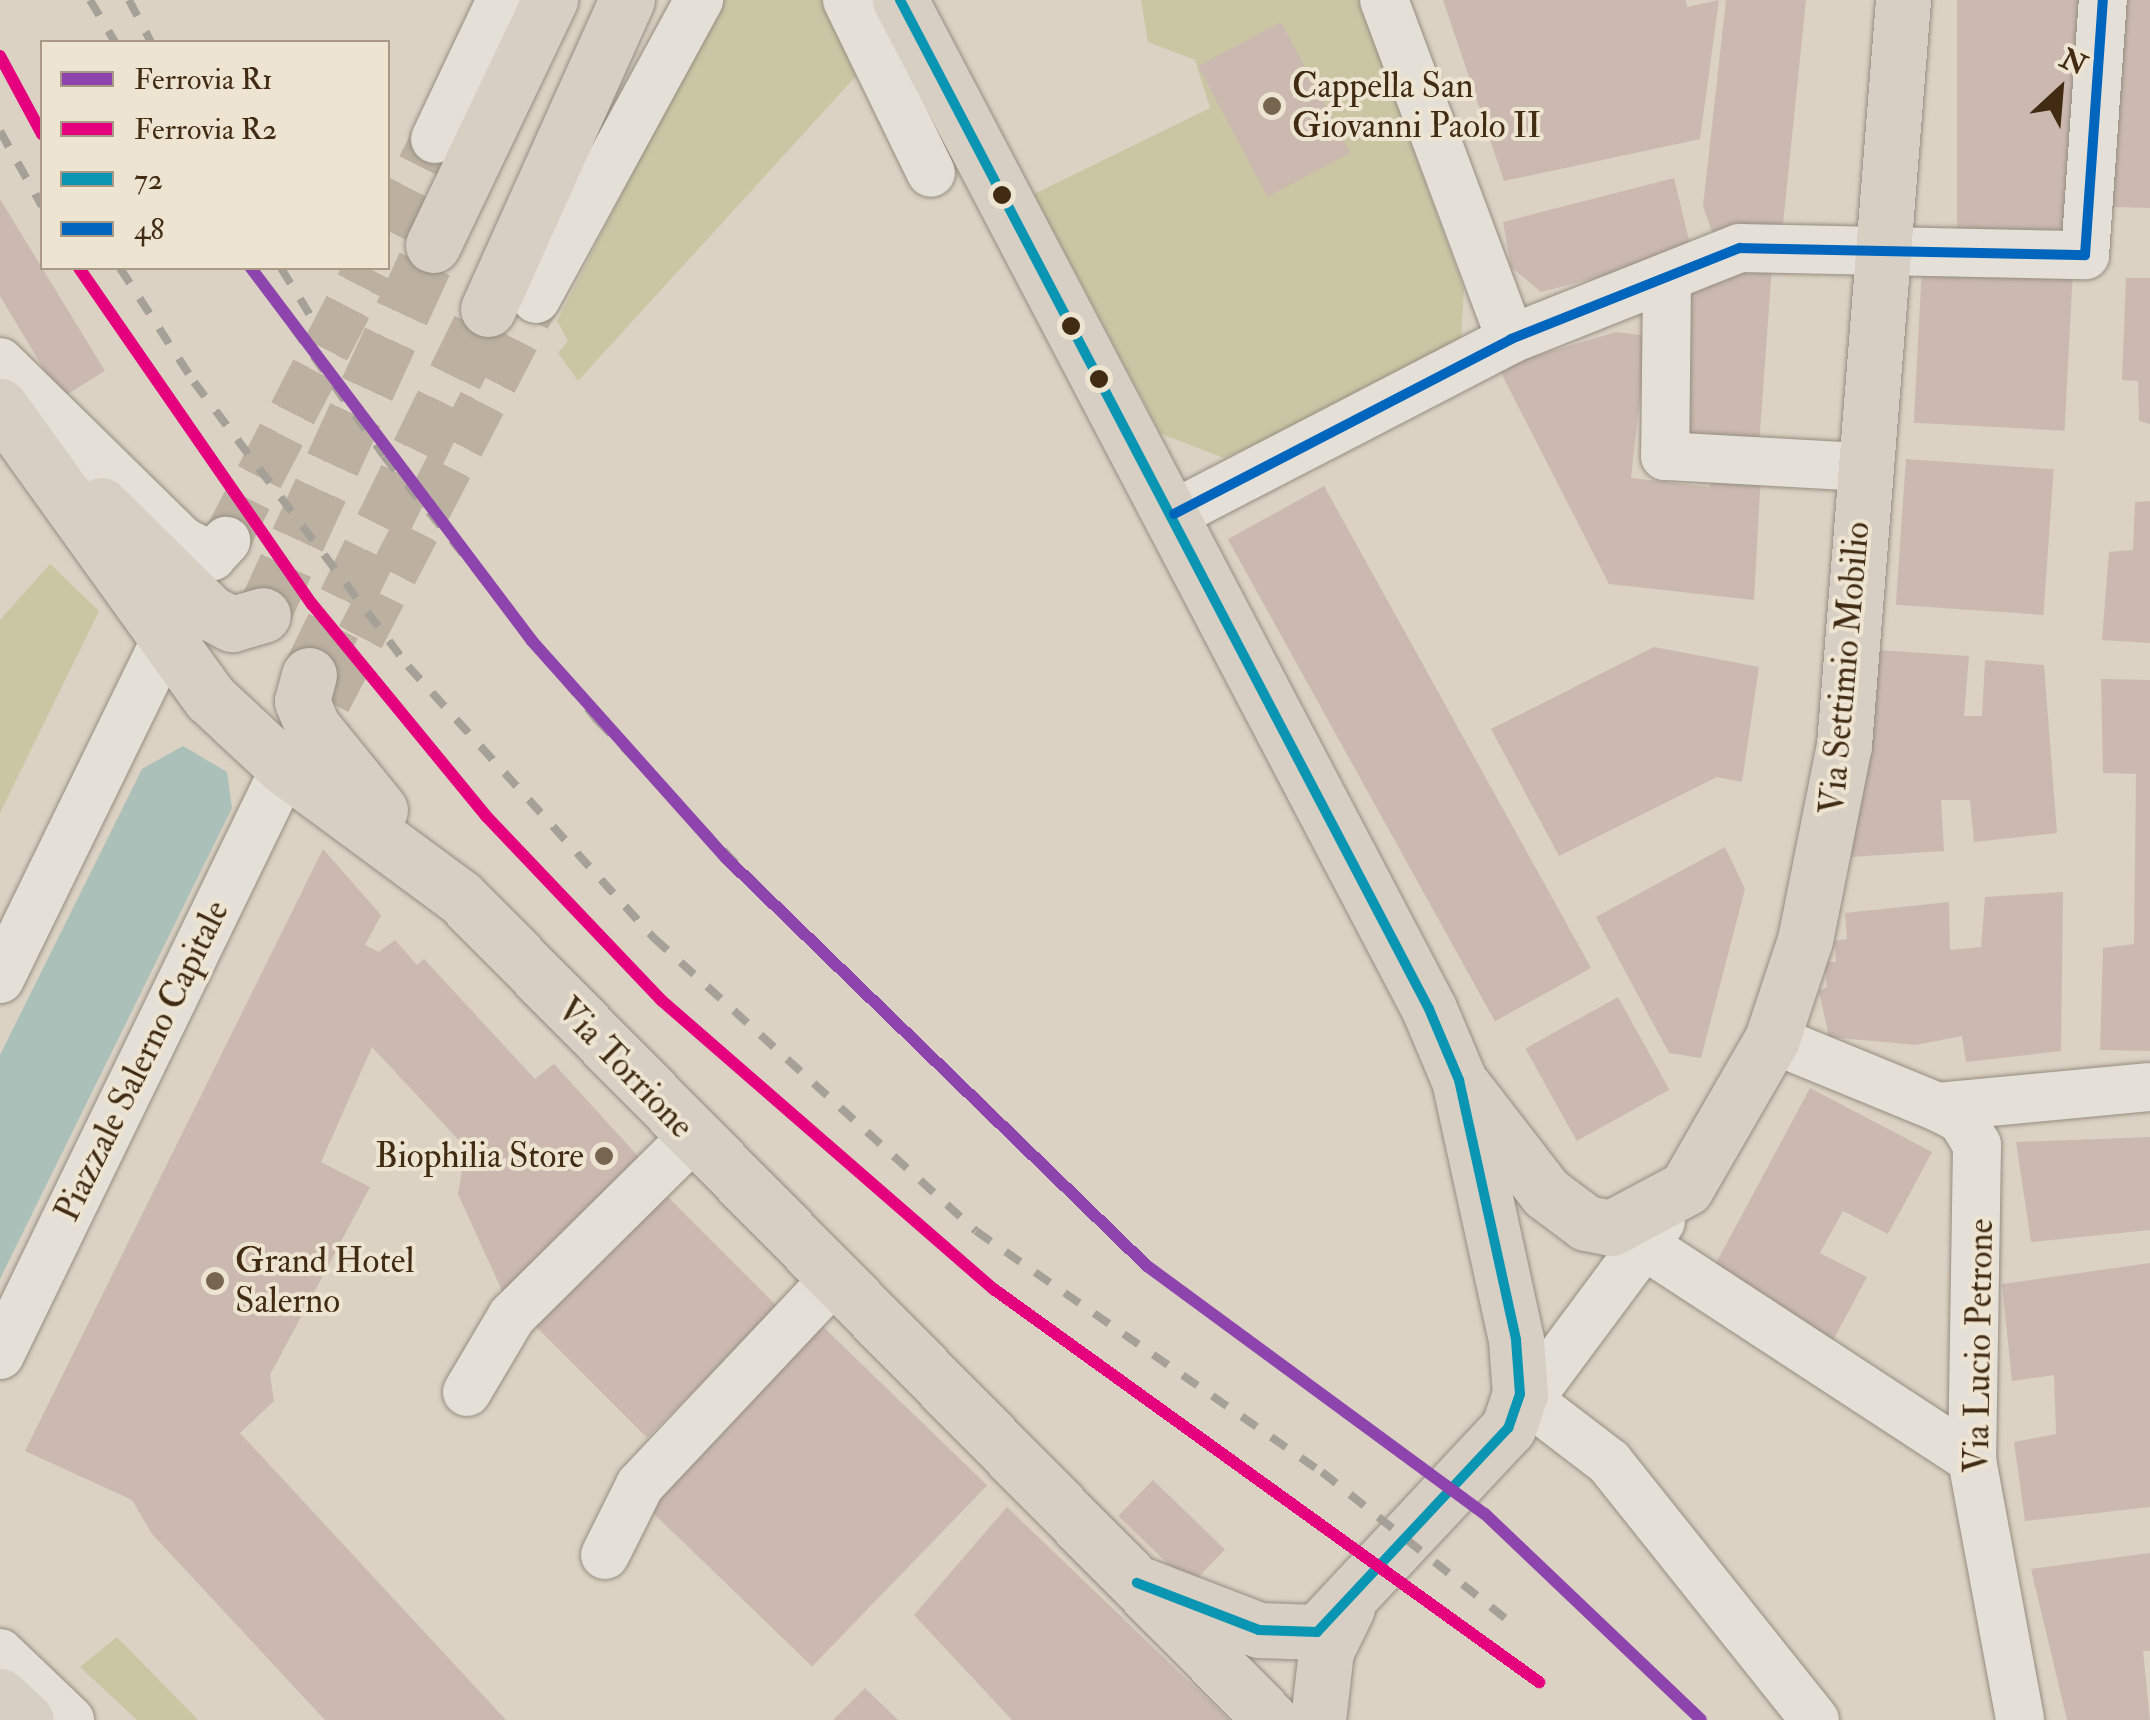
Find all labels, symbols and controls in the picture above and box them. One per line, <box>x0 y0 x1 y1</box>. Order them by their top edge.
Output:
legend <box>40 40 390 270</box>
north arrow <box>2010 40 2110 140</box>
text: N <box>2054 41 2092 84</box>
text: Ferrovia R1 <box>134 61 273 98</box>
place label: Cappella San Giovanni Paolo II <box>1292 65 1541 147</box>
marker: Cappella San Giovanni Paolo II <box>1261 95 1283 117</box>
text: Ferrovia R2 <box>134 111 277 148</box>
text: 72 <box>134 161 163 198</box>
unlabelled marker <box>992 185 1012 205</box>
text: 48 <box>134 211 164 248</box>
unlabelled marker <box>1061 316 1081 336</box>
unlabelled marker <box>1089 369 1109 389</box>
street label: Via Settimio Mobilio <box>1811 520 1879 816</box>
street label: Piazzale Salerno Capitale <box>46 894 238 1228</box>
street label: Via Torrione <box>548 989 702 1147</box>
place label: Biophilia Store <box>375 1135 584 1177</box>
marker: Biophilia Store <box>593 1145 615 1167</box>
street label: Via Lucio Petrone <box>1956 1218 2002 1474</box>
place label: Grand Hotel Salerno <box>235 1240 414 1322</box>
marker: Grand Hotel Salerno <box>204 1270 226 1292</box>

